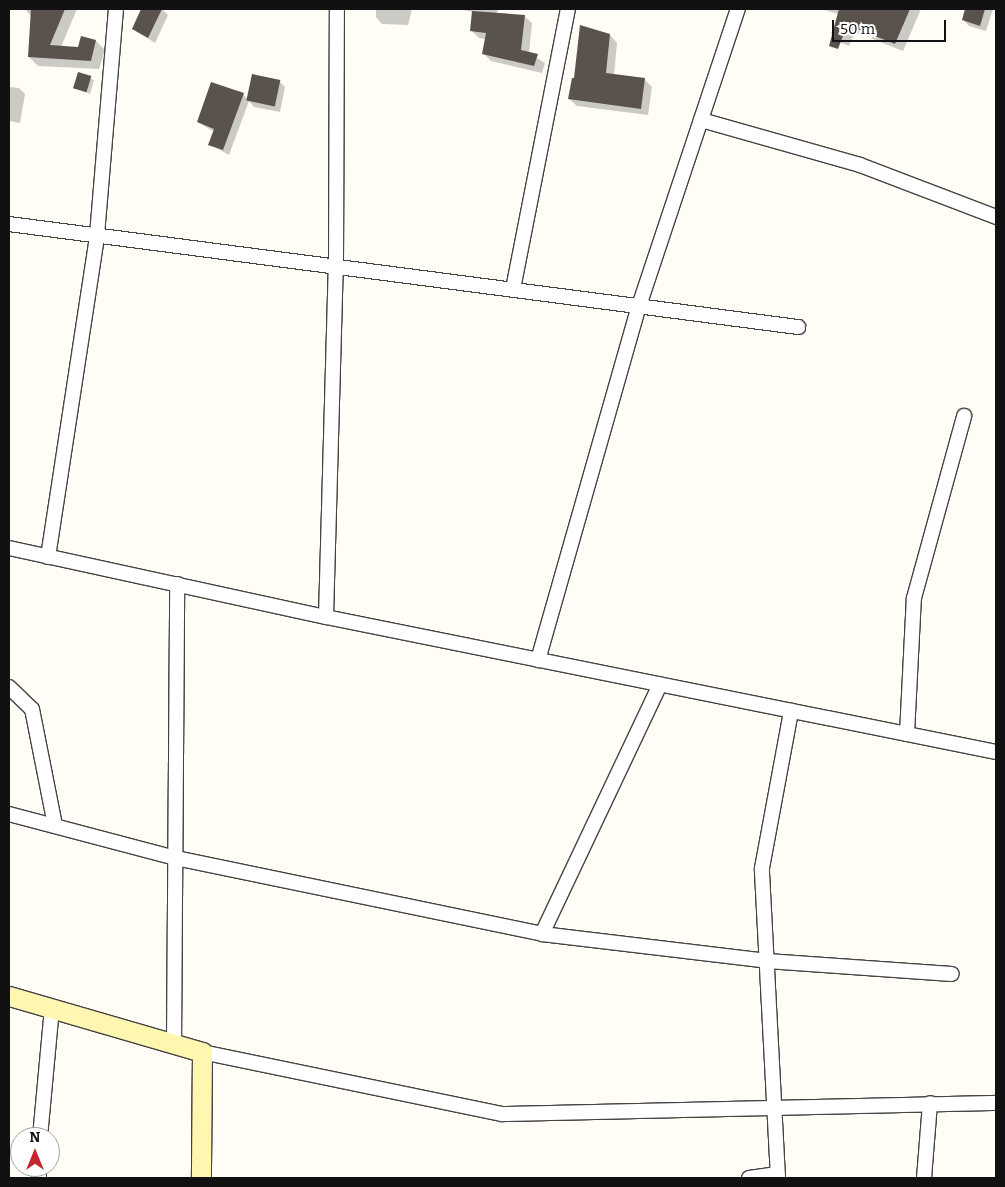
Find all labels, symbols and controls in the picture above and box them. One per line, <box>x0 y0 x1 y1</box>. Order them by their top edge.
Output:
scale bar <box>835 10 949 42</box>
text: 50 m <box>840 20 875 38</box>
north arrow <box>10 1127 60 1177</box>
text: N <box>30 1129 40 1146</box>

